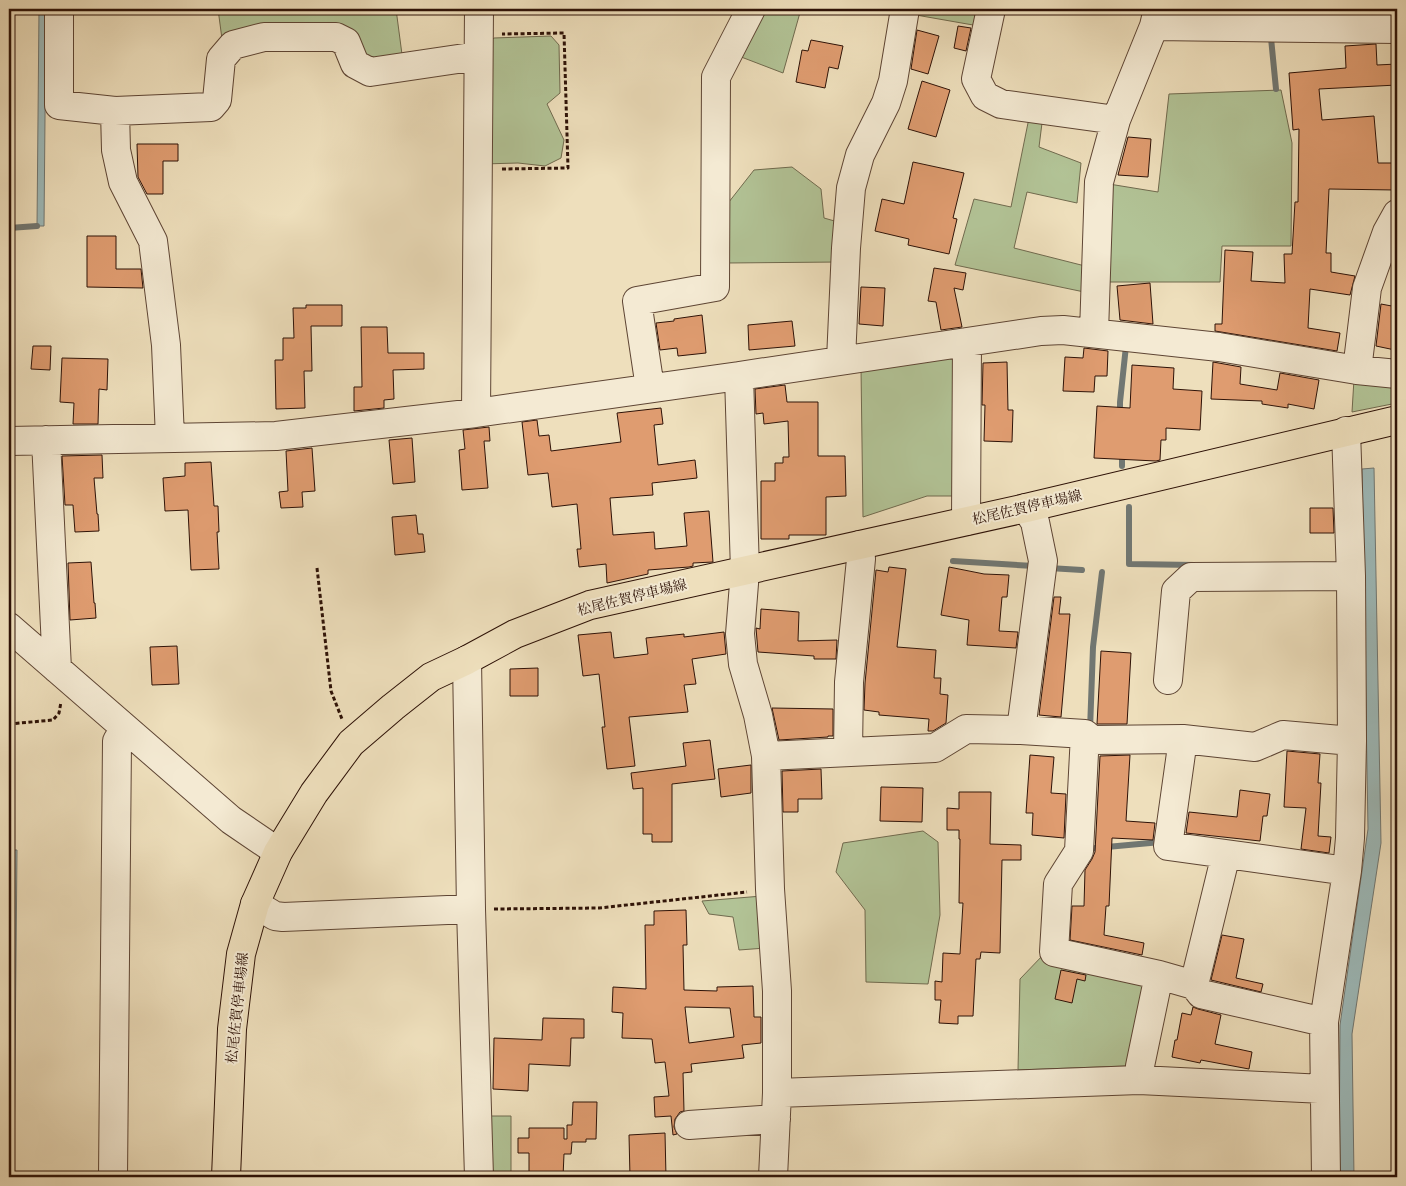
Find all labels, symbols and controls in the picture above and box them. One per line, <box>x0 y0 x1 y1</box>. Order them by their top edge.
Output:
street label: 松尾佐賀停車場線 <box>970 486 1084 528</box>
street label: 松尾佐賀停車場線 <box>575 575 689 619</box>
street label: 松尾佐賀停車場線 <box>222 951 252 1065</box>

